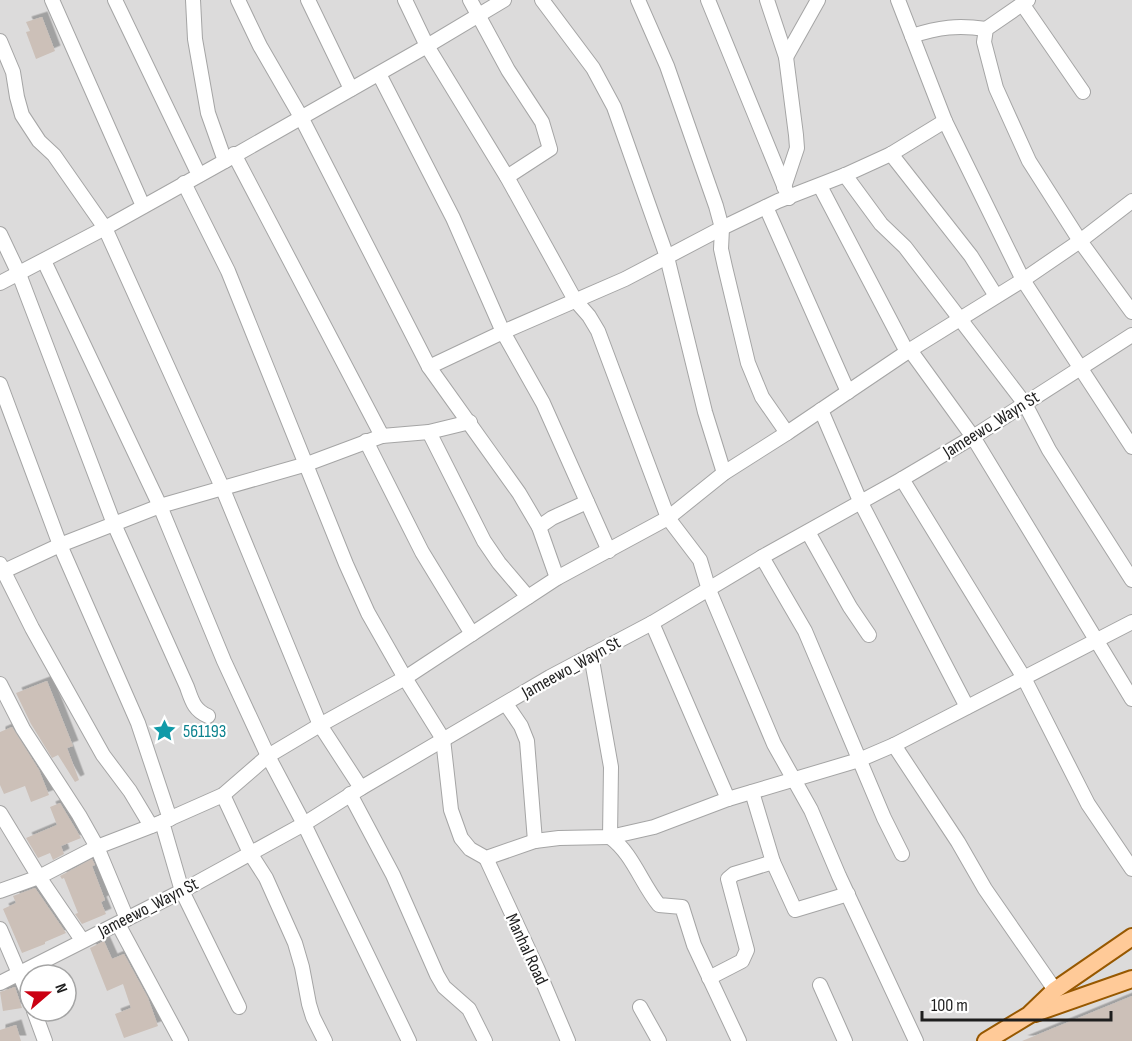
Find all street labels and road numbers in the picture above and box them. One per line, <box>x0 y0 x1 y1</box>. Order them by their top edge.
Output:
street label: Jameewo_Wayn St <box>939 386 1044 463</box>
street label: Jameewo_Wayn St <box>517 632 625 704</box>
street label: Jameewo_Wayn St <box>94 873 202 942</box>
street label: Manhal Road <box>501 910 552 988</box>

